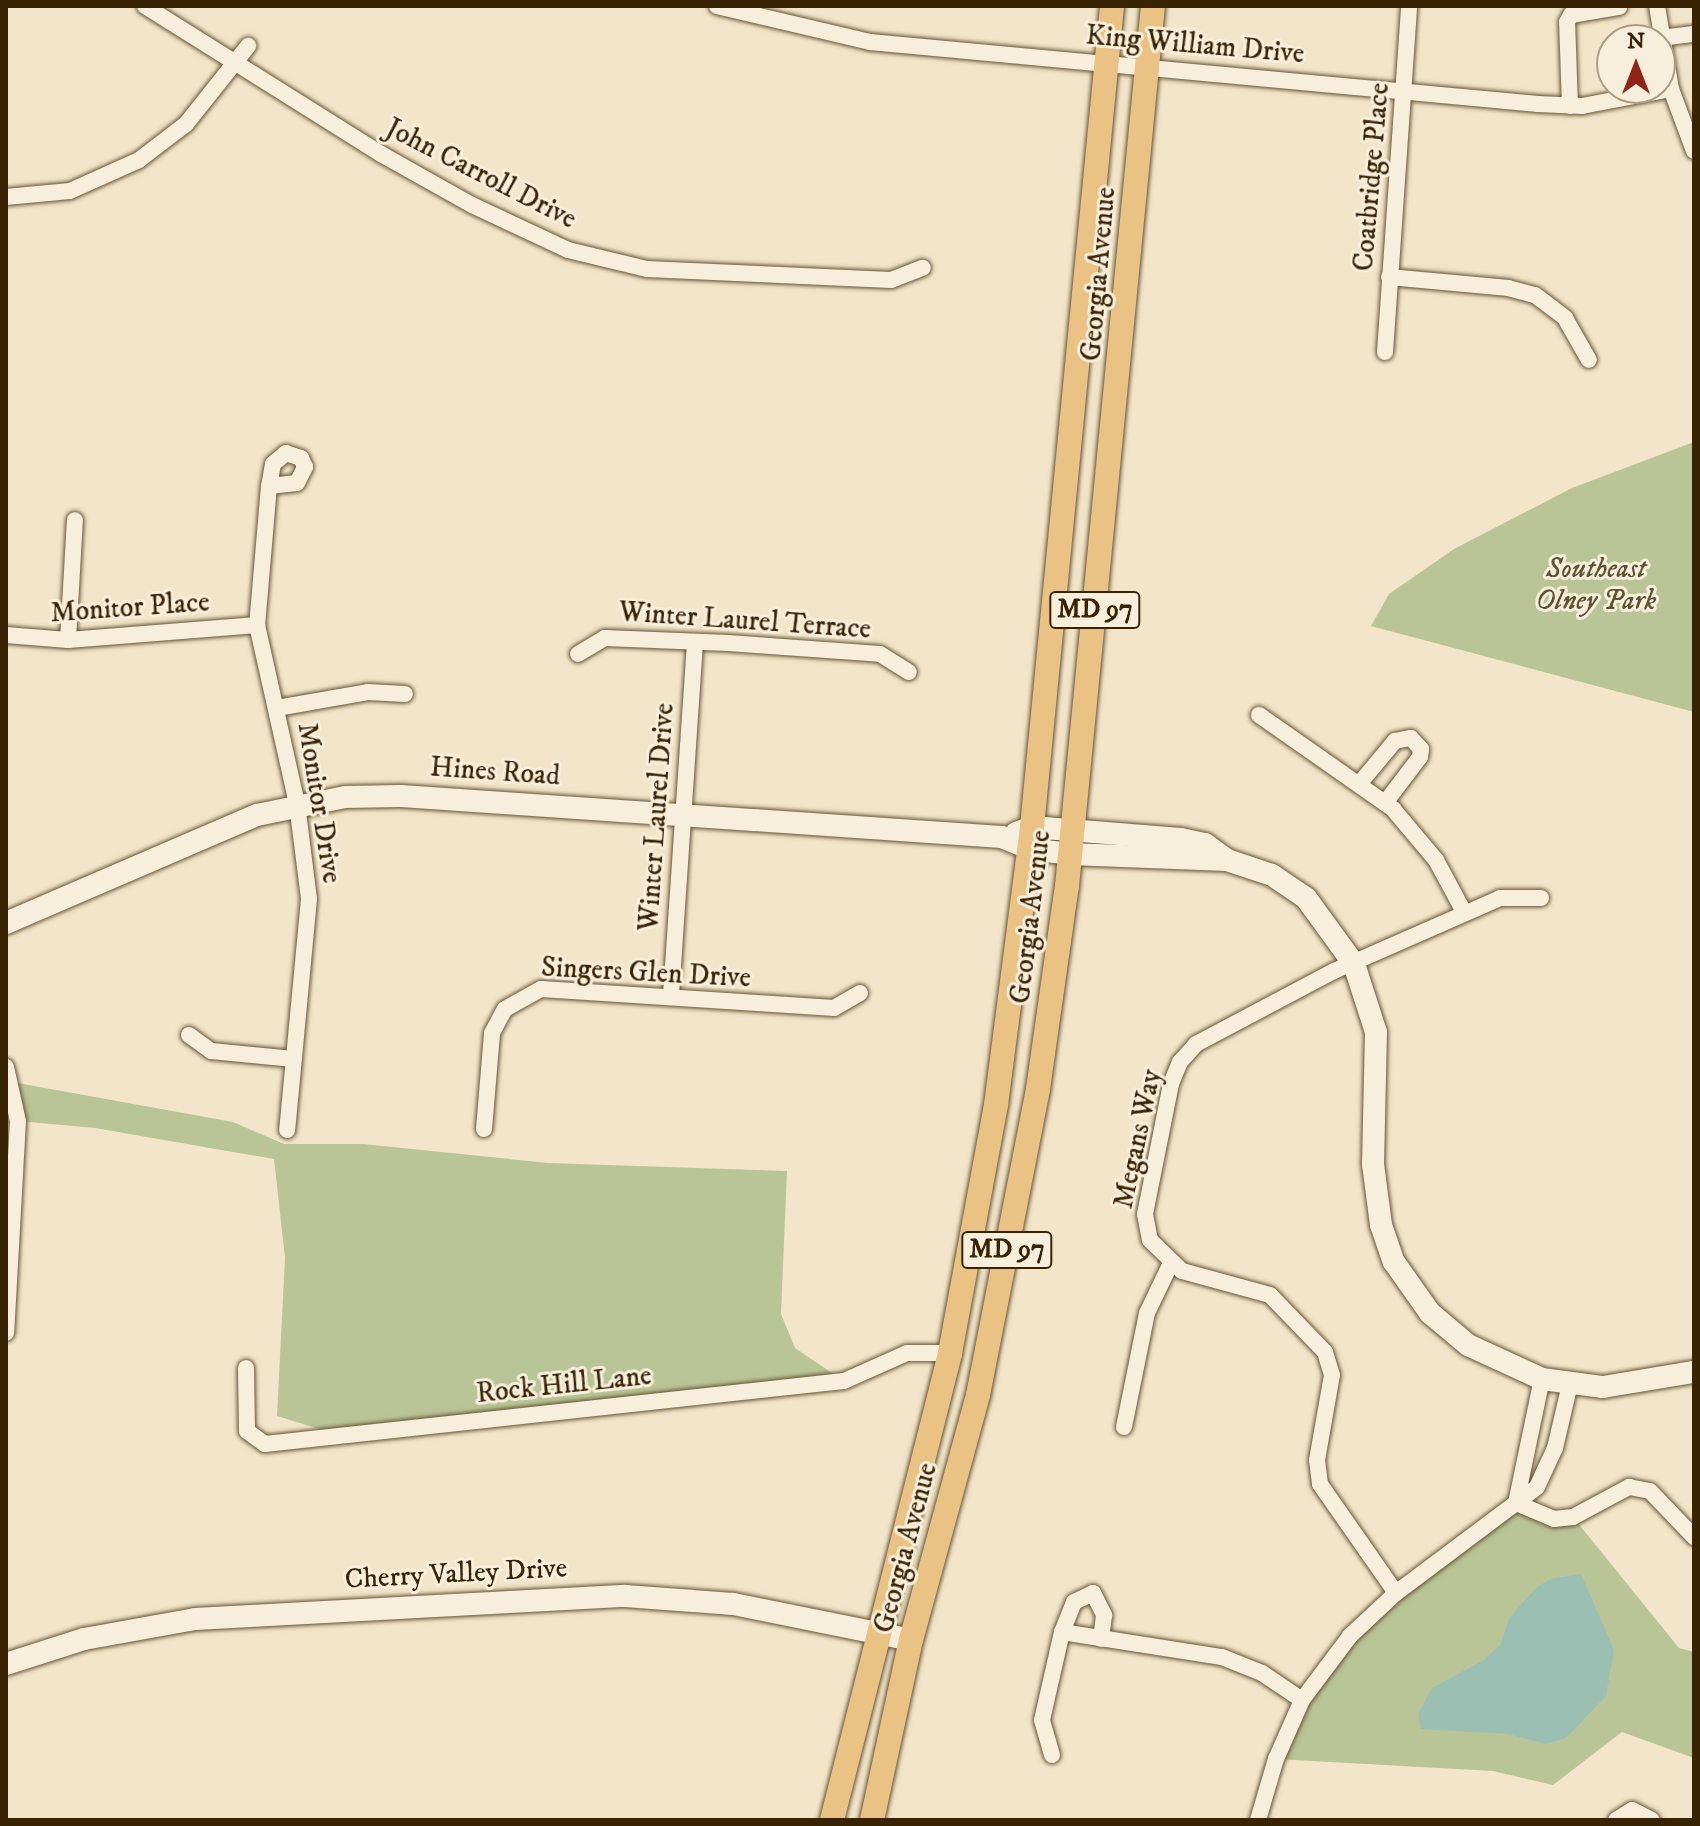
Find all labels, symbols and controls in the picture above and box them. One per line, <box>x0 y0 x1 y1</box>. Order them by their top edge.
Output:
street label: King William Drive <box>1084 19 1306 71</box>
north arrow <box>1596 24 1676 104</box>
text: N <box>1627 28 1645 55</box>
street label: Coatbridge Place <box>1347 81 1397 273</box>
street label: John Carroll Drive <box>380 111 582 237</box>
street label: Georgia Avenue <box>1075 186 1123 362</box>
park label: Southeast Olney Park <box>1536 552 1656 618</box>
street label: Monitor Place <box>49 586 211 630</box>
road number: MD 97 <box>1049 588 1141 632</box>
street label: Winter Laurel Terrace <box>618 595 872 647</box>
street label: Winter Laurel Drive <box>632 702 682 932</box>
street label: Monitor Drive <box>290 720 348 886</box>
street label: Hines Road <box>429 751 561 793</box>
street label: Georgia Avenue <box>1004 828 1058 1006</box>
street label: Singers Glen Drive <box>540 951 752 995</box>
street label: Megans Way <box>1107 1066 1169 1212</box>
road number: MD 97 <box>961 1228 1053 1272</box>
street label: Rock Hill Lane <box>475 1359 653 1411</box>
street label: Georgia Avenue <box>867 1459 945 1637</box>
street label: Cherry Valley Drive <box>344 1551 568 1597</box>

